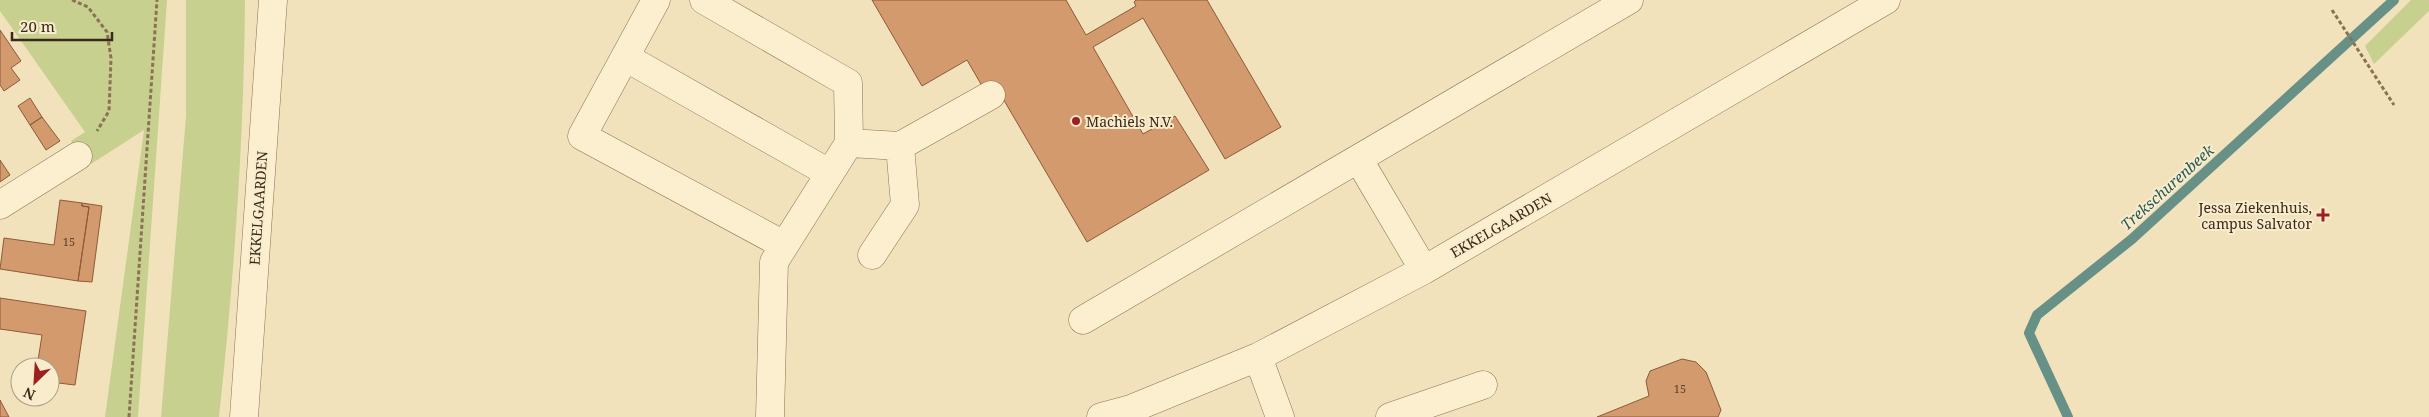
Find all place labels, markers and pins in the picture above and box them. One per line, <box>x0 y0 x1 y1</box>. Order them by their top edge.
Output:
place label: Machiels N.V. <box>1086 112 1173 131</box>
marker: Machiels N.V. <box>1070 115 1082 127</box>
place label: Jessa Ziekenhuis, campus Salvator <box>2198 198 2312 233</box>
marker: Jessa Ziekenhuis, campus Salvator <box>2316 208 2330 222</box>

